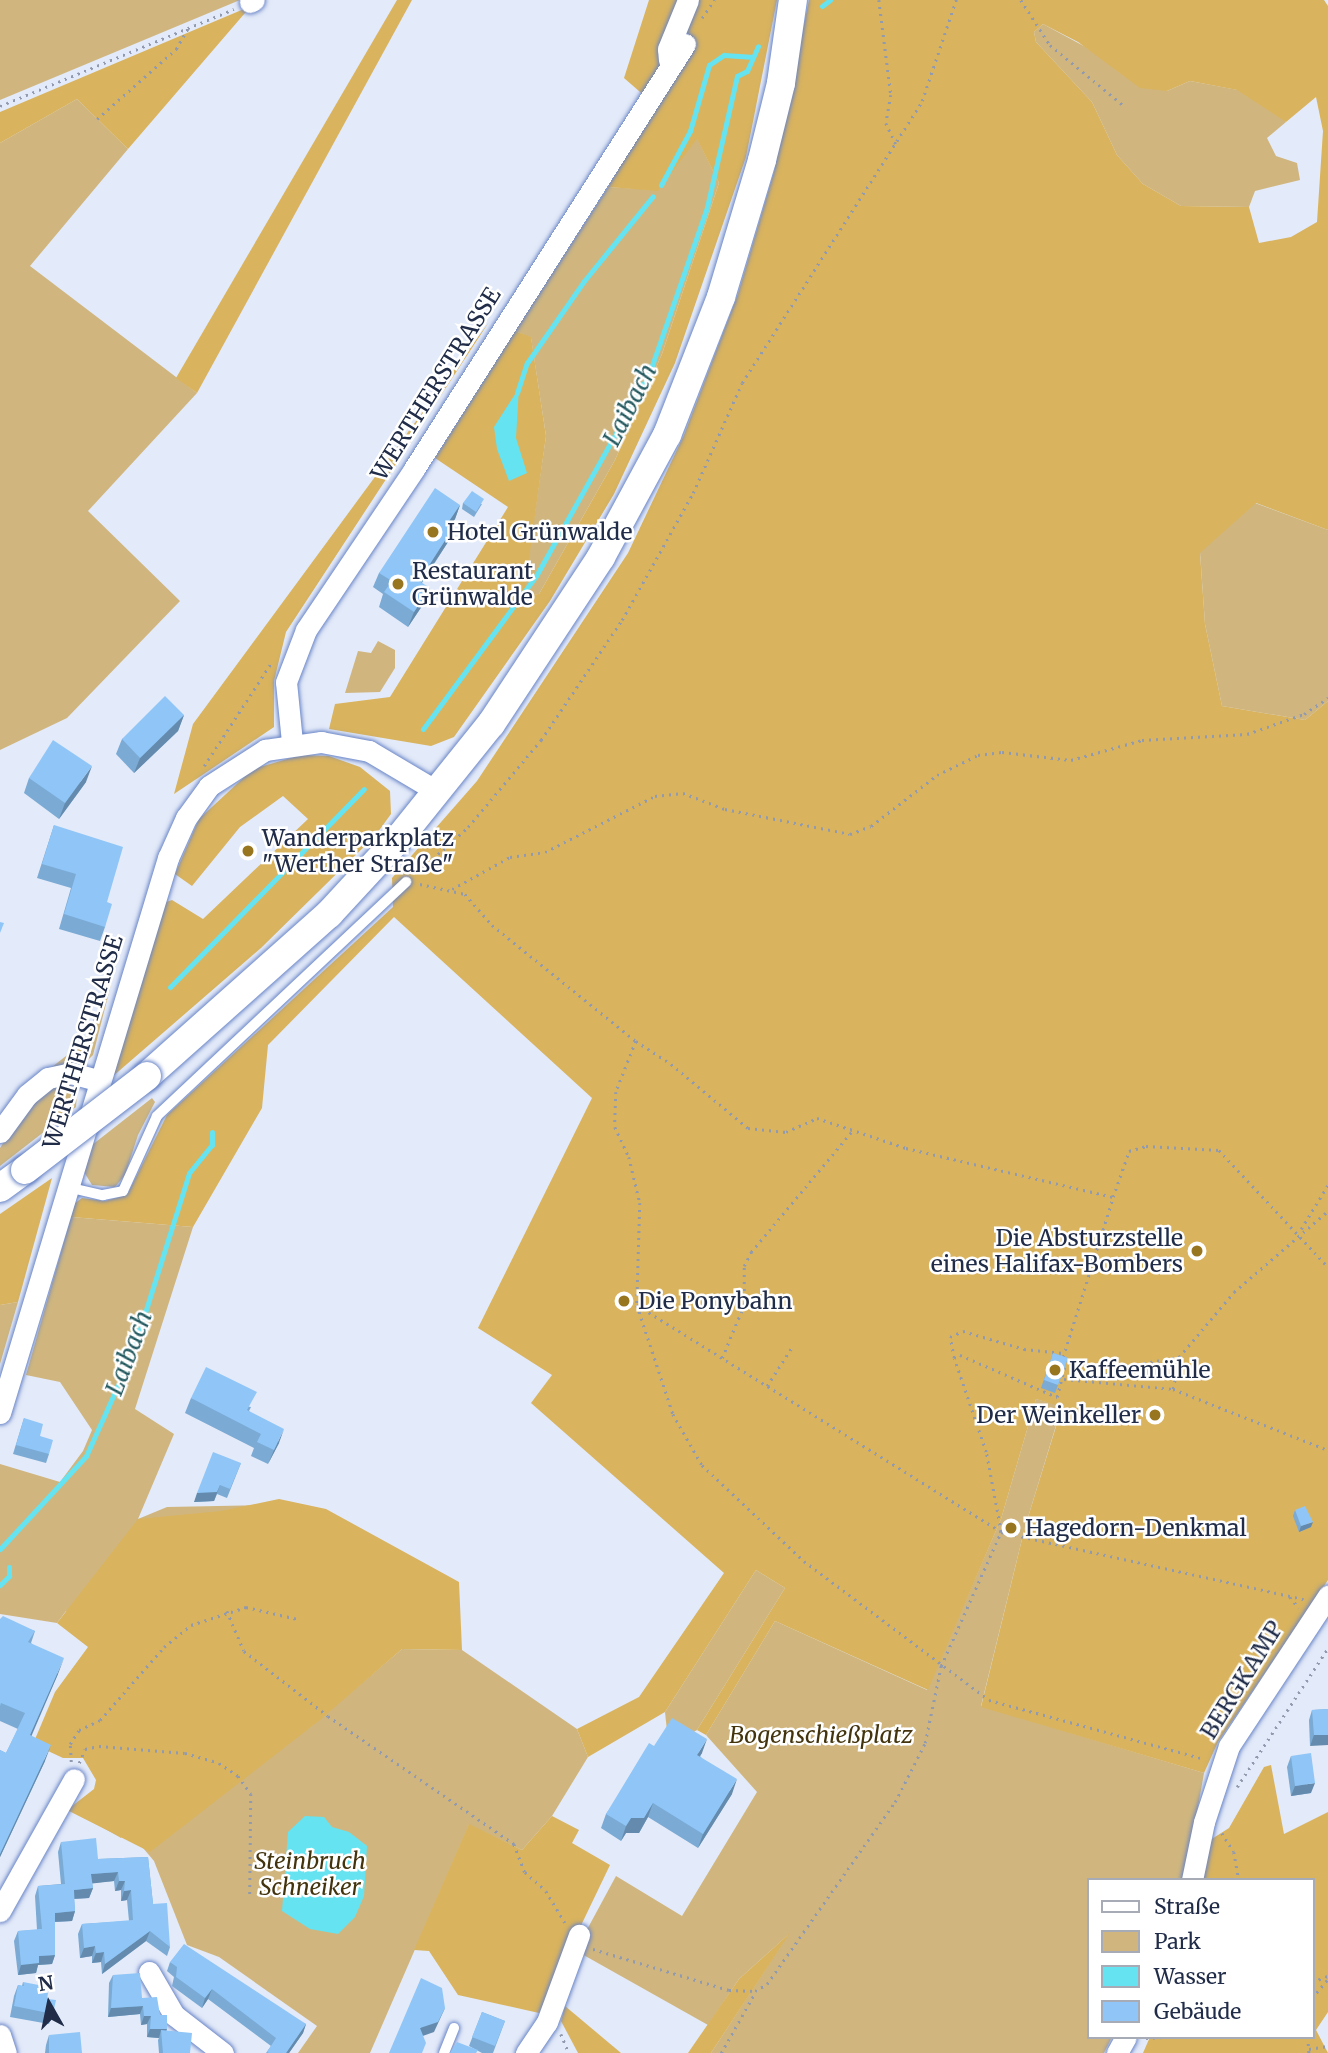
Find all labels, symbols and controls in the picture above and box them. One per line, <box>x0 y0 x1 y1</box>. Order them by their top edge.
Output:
street label: WERTHERSTRASSE <box>365 282 507 486</box>
water label: Laibach <box>597 359 663 451</box>
place label: Hotel Grünwalde <box>447 518 632 546</box>
marker: Hotel Grünwalde <box>425 524 441 540</box>
place label: Restaurant Grünwalde <box>412 557 533 611</box>
marker: Restaurant Grünwalde <box>390 576 406 592</box>
place label: Wanderparkplatz "Werther Straße" <box>262 824 454 878</box>
marker: Wanderparkplatz "Werther Straße" <box>240 843 256 859</box>
street label: WERTHERSTRASSE <box>37 932 129 1152</box>
place label: Die Absturzstelle eines Halifax-Bombers <box>931 1224 1183 1278</box>
marker: Die Absturzstelle eines Halifax-Bombers <box>1189 1243 1205 1259</box>
place label: Die Ponybahn <box>638 1287 793 1315</box>
marker: Die Ponybahn <box>616 1293 632 1309</box>
water label: Laibach <box>100 1307 158 1399</box>
place label: Kaffeemühle <box>1069 1356 1211 1384</box>
marker: Kaffeemühle <box>1047 1362 1063 1378</box>
place label: Der Weinkeller <box>976 1401 1141 1429</box>
marker: Der Weinkeller <box>1147 1407 1163 1423</box>
place label: Hagedorn-Denkmal <box>1025 1514 1247 1542</box>
marker: Hagedorn-Denkmal <box>1003 1520 1019 1536</box>
street label: BERGKAMP <box>1195 1616 1289 1744</box>
park label: Bogenschießplatz <box>729 1721 913 1749</box>
park label: Steinbruch Schneiker <box>254 1847 366 1901</box>
legend <box>1086 1878 1314 2039</box>
text: Straße <box>1154 1893 1220 1920</box>
text: Park <box>1154 1928 1201 1955</box>
text: Wasser <box>1154 1963 1226 1990</box>
north arrow <box>14 1969 84 2039</box>
text: N <box>36 1970 55 1996</box>
text: Gebäude <box>1154 1998 1241 2025</box>

